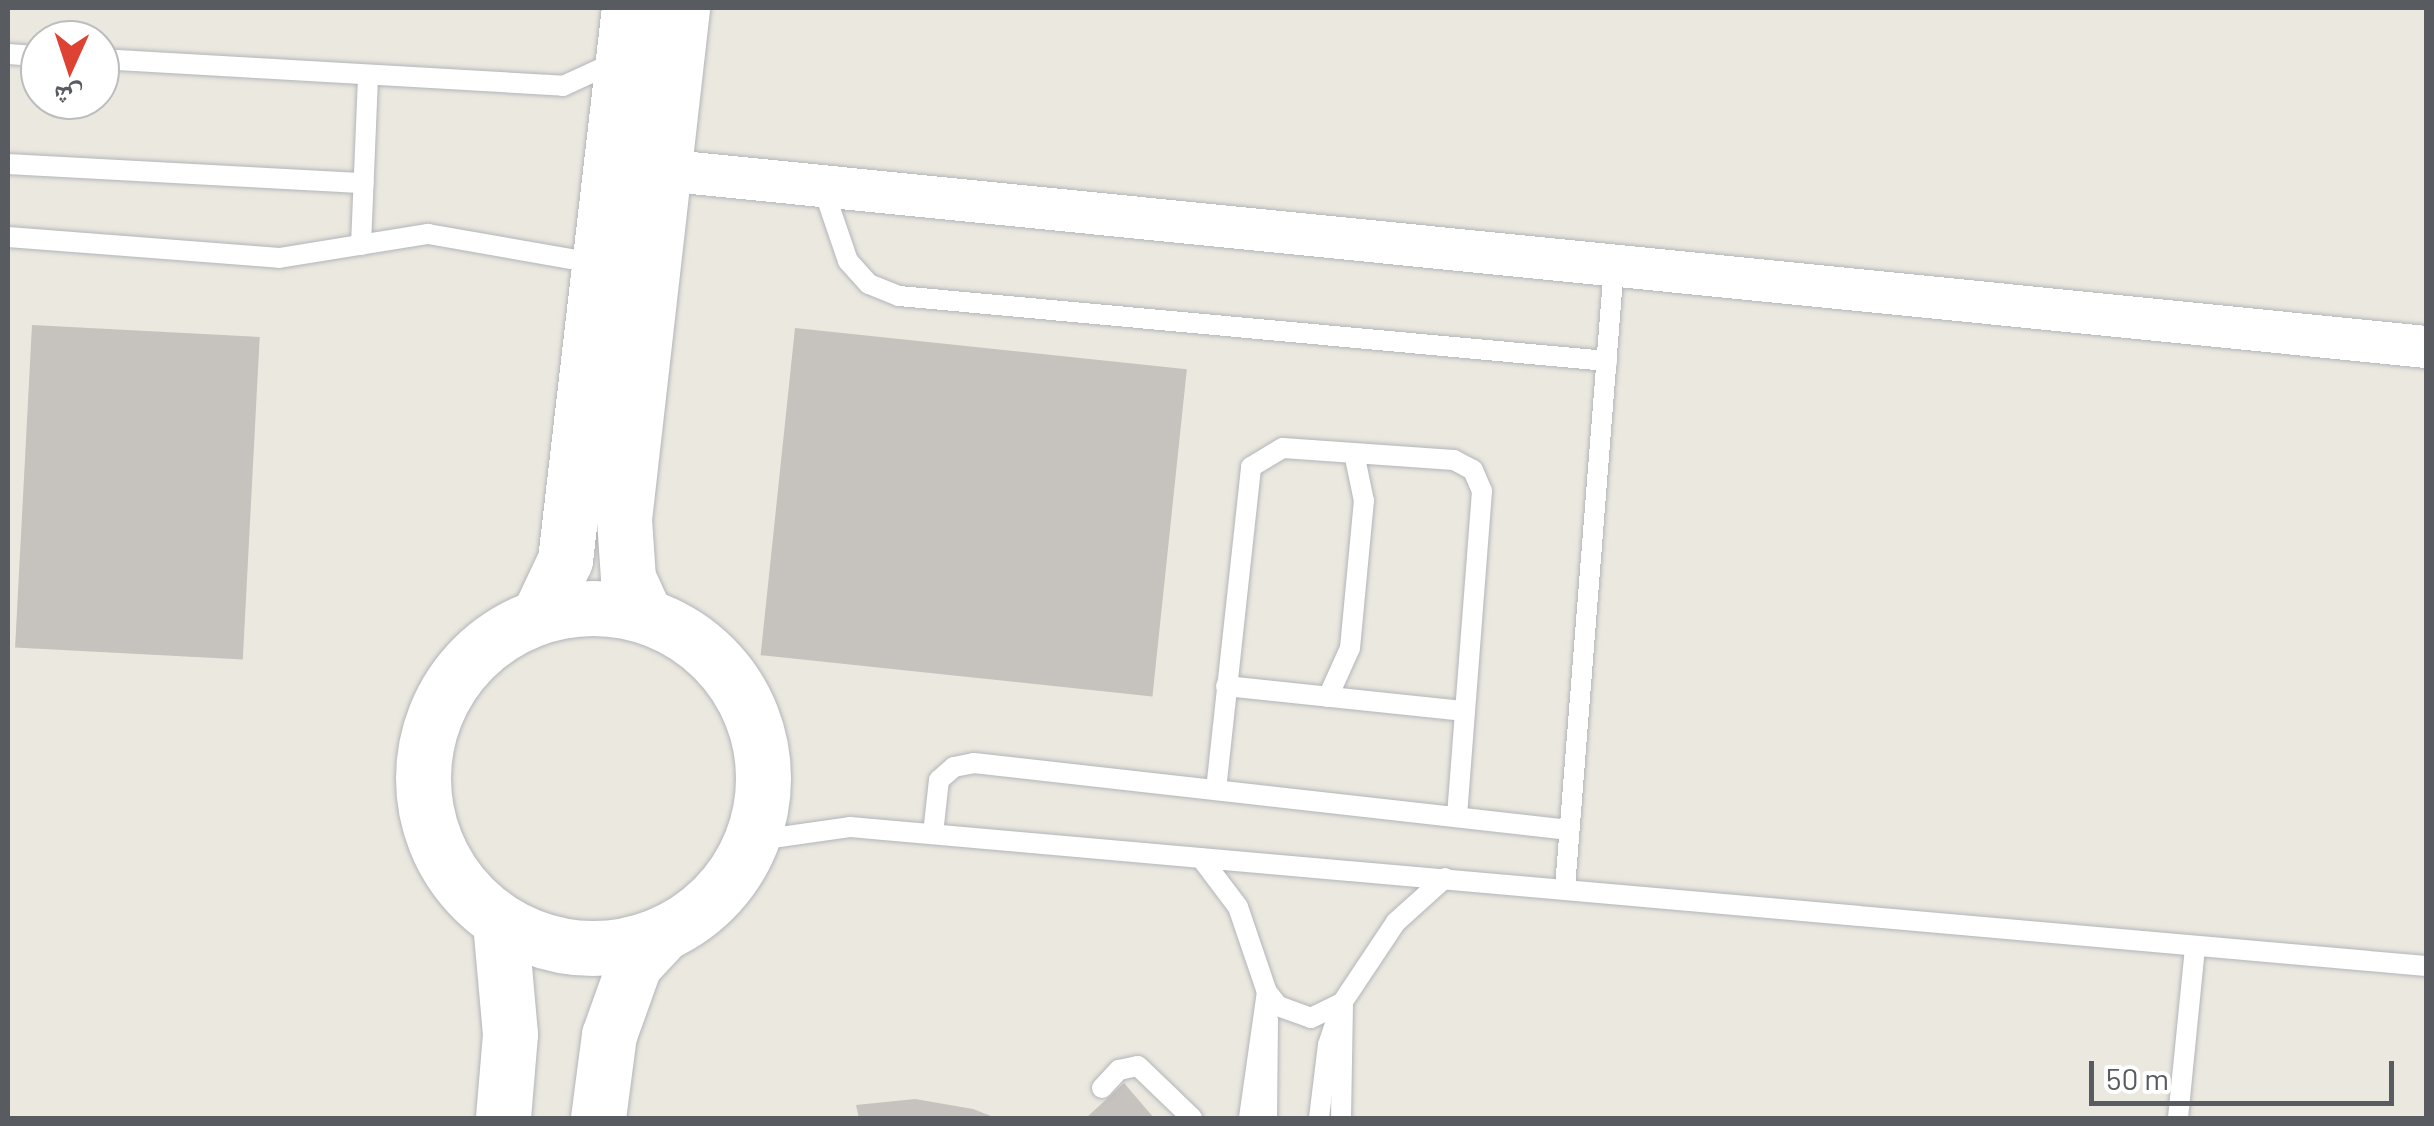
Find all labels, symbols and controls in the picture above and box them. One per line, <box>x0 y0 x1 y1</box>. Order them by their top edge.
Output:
north arrow <box>20 20 120 120</box>
text: ش <box>53 80 84 116</box>
scale bar <box>2094 1041 2399 1103</box>
text: 50 m <box>2106 1060 2169 1096</box>

